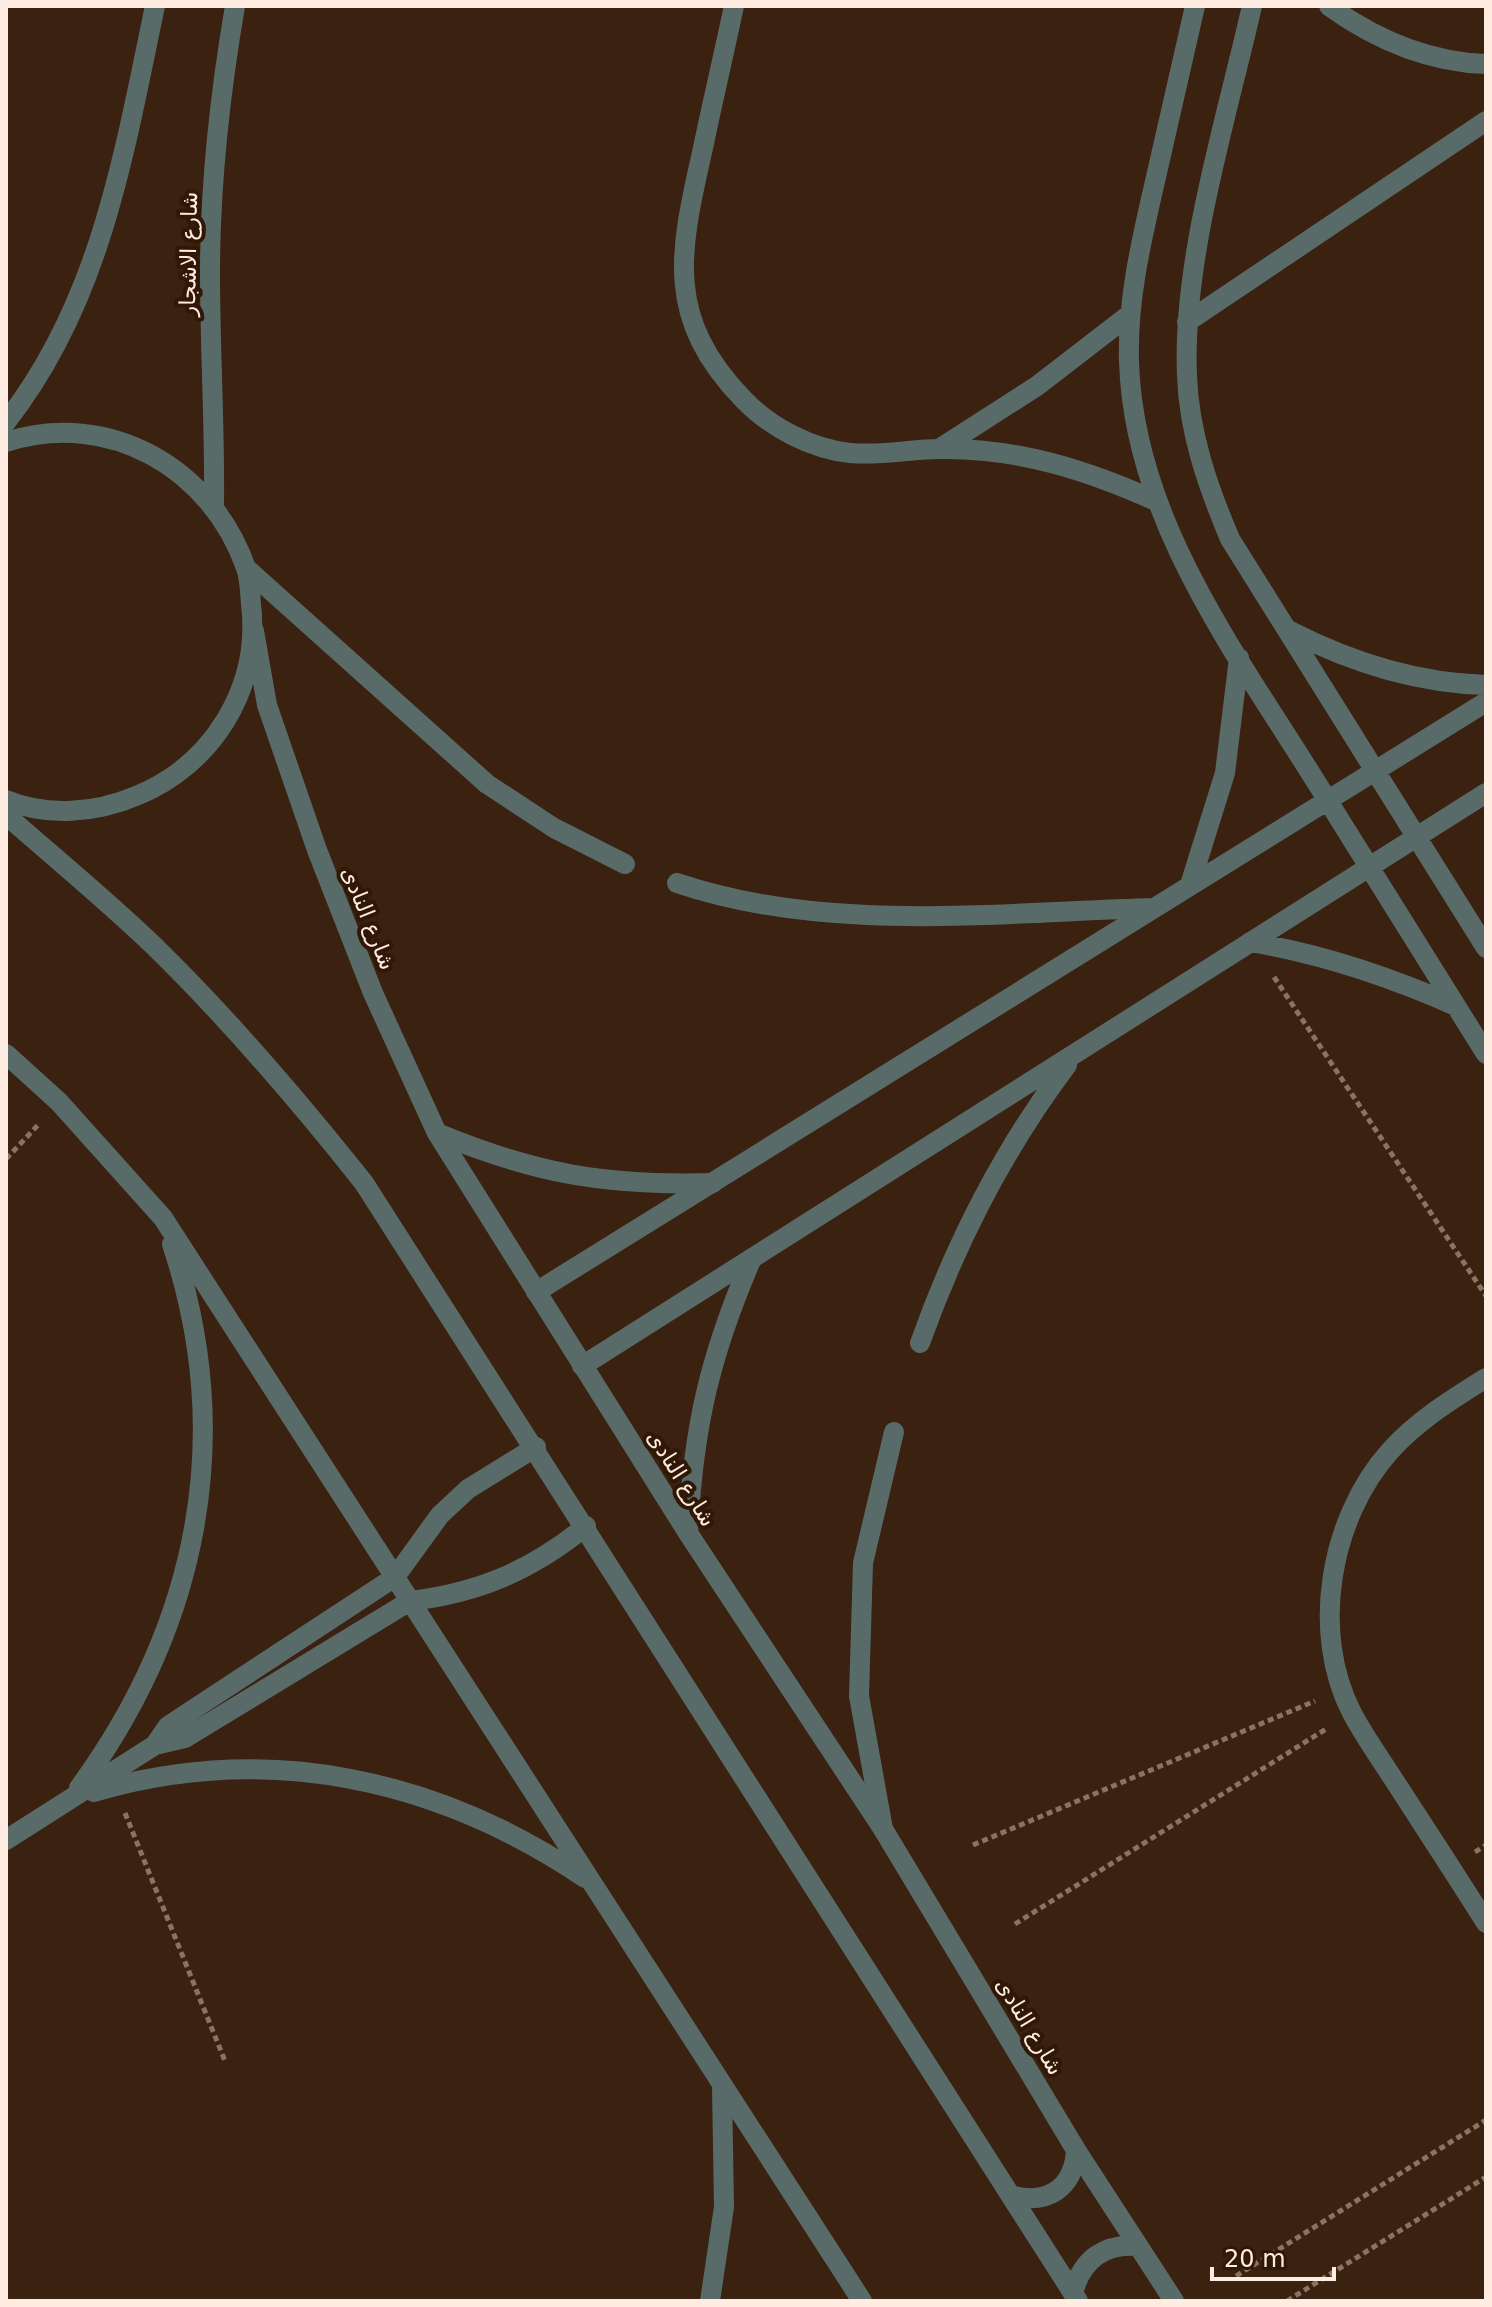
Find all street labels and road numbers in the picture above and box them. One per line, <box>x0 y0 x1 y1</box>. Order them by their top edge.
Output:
street label: شارع الاشجار <box>175 192 202 317</box>
street label: شارع النادى <box>337 863 401 973</box>
street label: شارع النادى <box>642 1425 721 1531</box>
street label: شارع النادى <box>991 1973 1068 2079</box>

